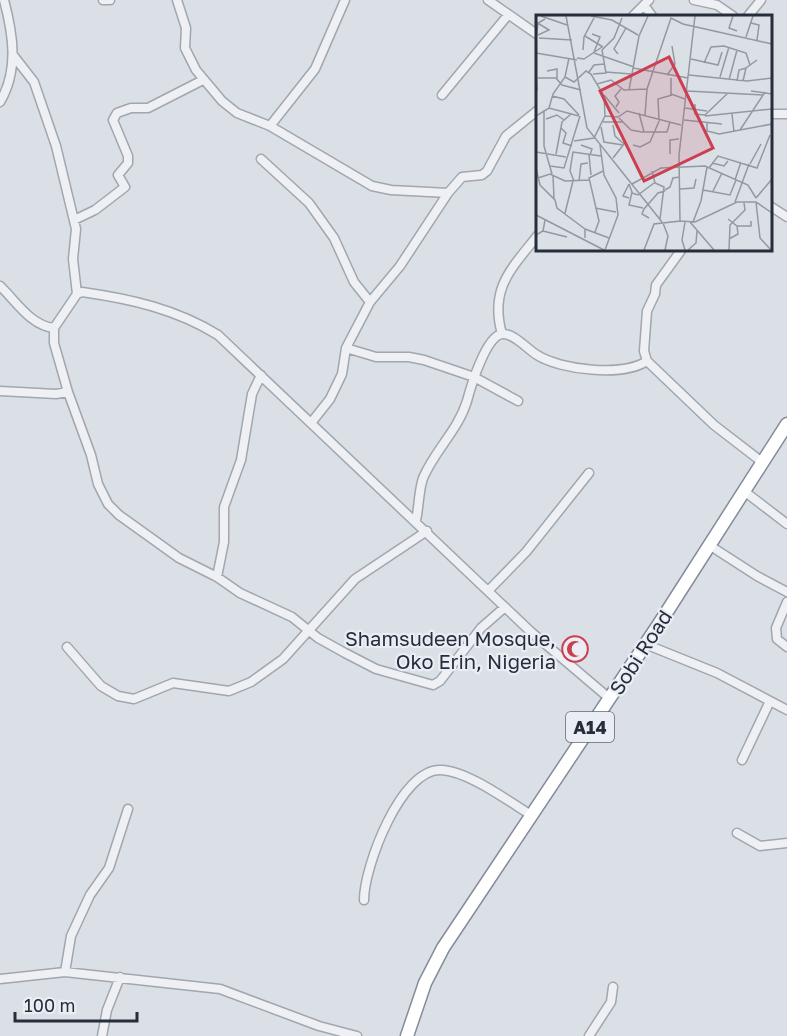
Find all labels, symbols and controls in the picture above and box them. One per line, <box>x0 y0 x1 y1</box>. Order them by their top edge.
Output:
inset map <box>536 15 772 250</box>
street label: Sobi Road <box>604 605 676 699</box>
place label: Shamsudeen Mosque, Oko Erin, Nigeria <box>345 626 556 673</box>
mosque icon: Shamsudeen Mosque, Oko Erin, Nigeria <box>560 634 590 664</box>
road number: A14 <box>566 712 614 742</box>
scale bar <box>15 985 136 1023</box>
text: 100 m <box>24 994 75 1016</box>

